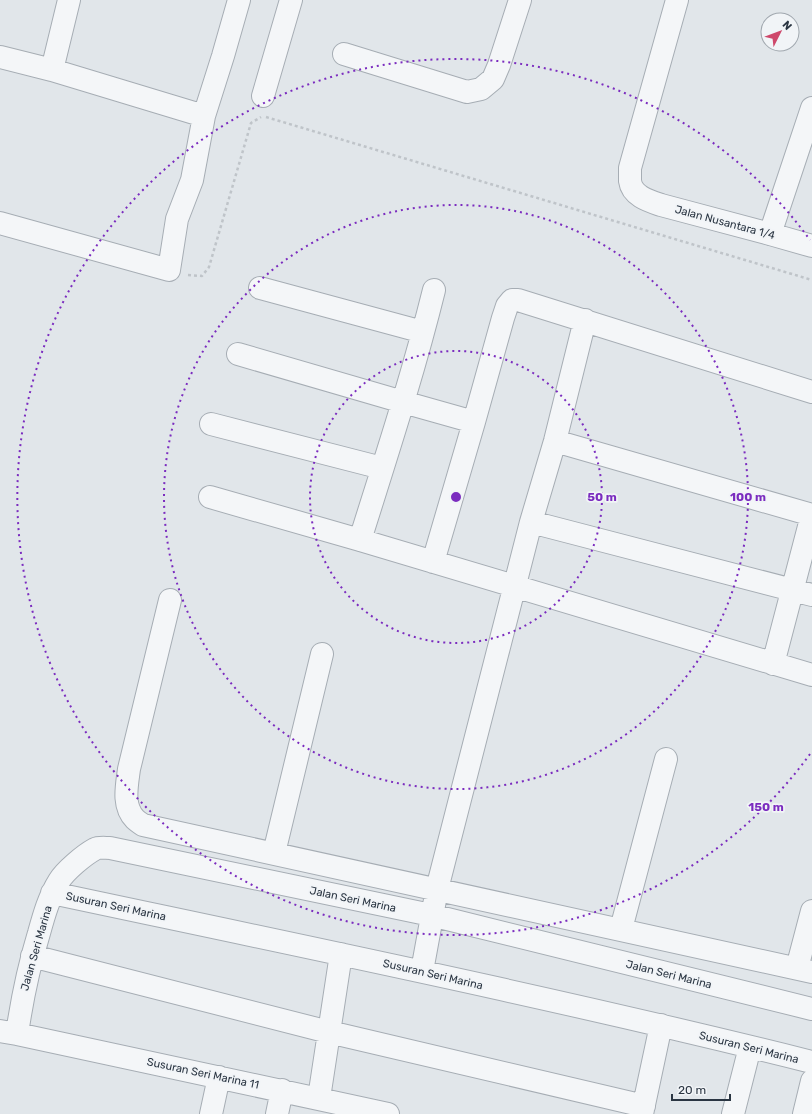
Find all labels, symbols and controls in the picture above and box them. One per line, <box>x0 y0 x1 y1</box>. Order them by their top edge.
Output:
north arrow <box>760 12 800 52</box>
text: N <box>780 18 795 33</box>
street label: Jalan Nusantara 1/4 <box>673 203 777 242</box>
centre of rings <box>449 490 463 504</box>
text: 50 m <box>587 490 617 504</box>
text: 100 m <box>730 490 766 504</box>
text: 150 m <box>748 800 784 814</box>
street label: Jalan Seri Marina <box>308 884 397 915</box>
street label: Susuran Seri Marina <box>65 890 167 923</box>
street label: Jalan Seri Marina <box>18 904 55 992</box>
street label: Susuran Seri Marina <box>382 957 484 992</box>
street label: Jalan Seri Marina <box>625 958 713 991</box>
street label: Susuran Seri Marina <box>698 1029 800 1066</box>
street label: Susuran Seri Marina 11 <box>146 1055 260 1092</box>
scale bar <box>672 1076 730 1102</box>
text: 20 m <box>678 1083 706 1097</box>

